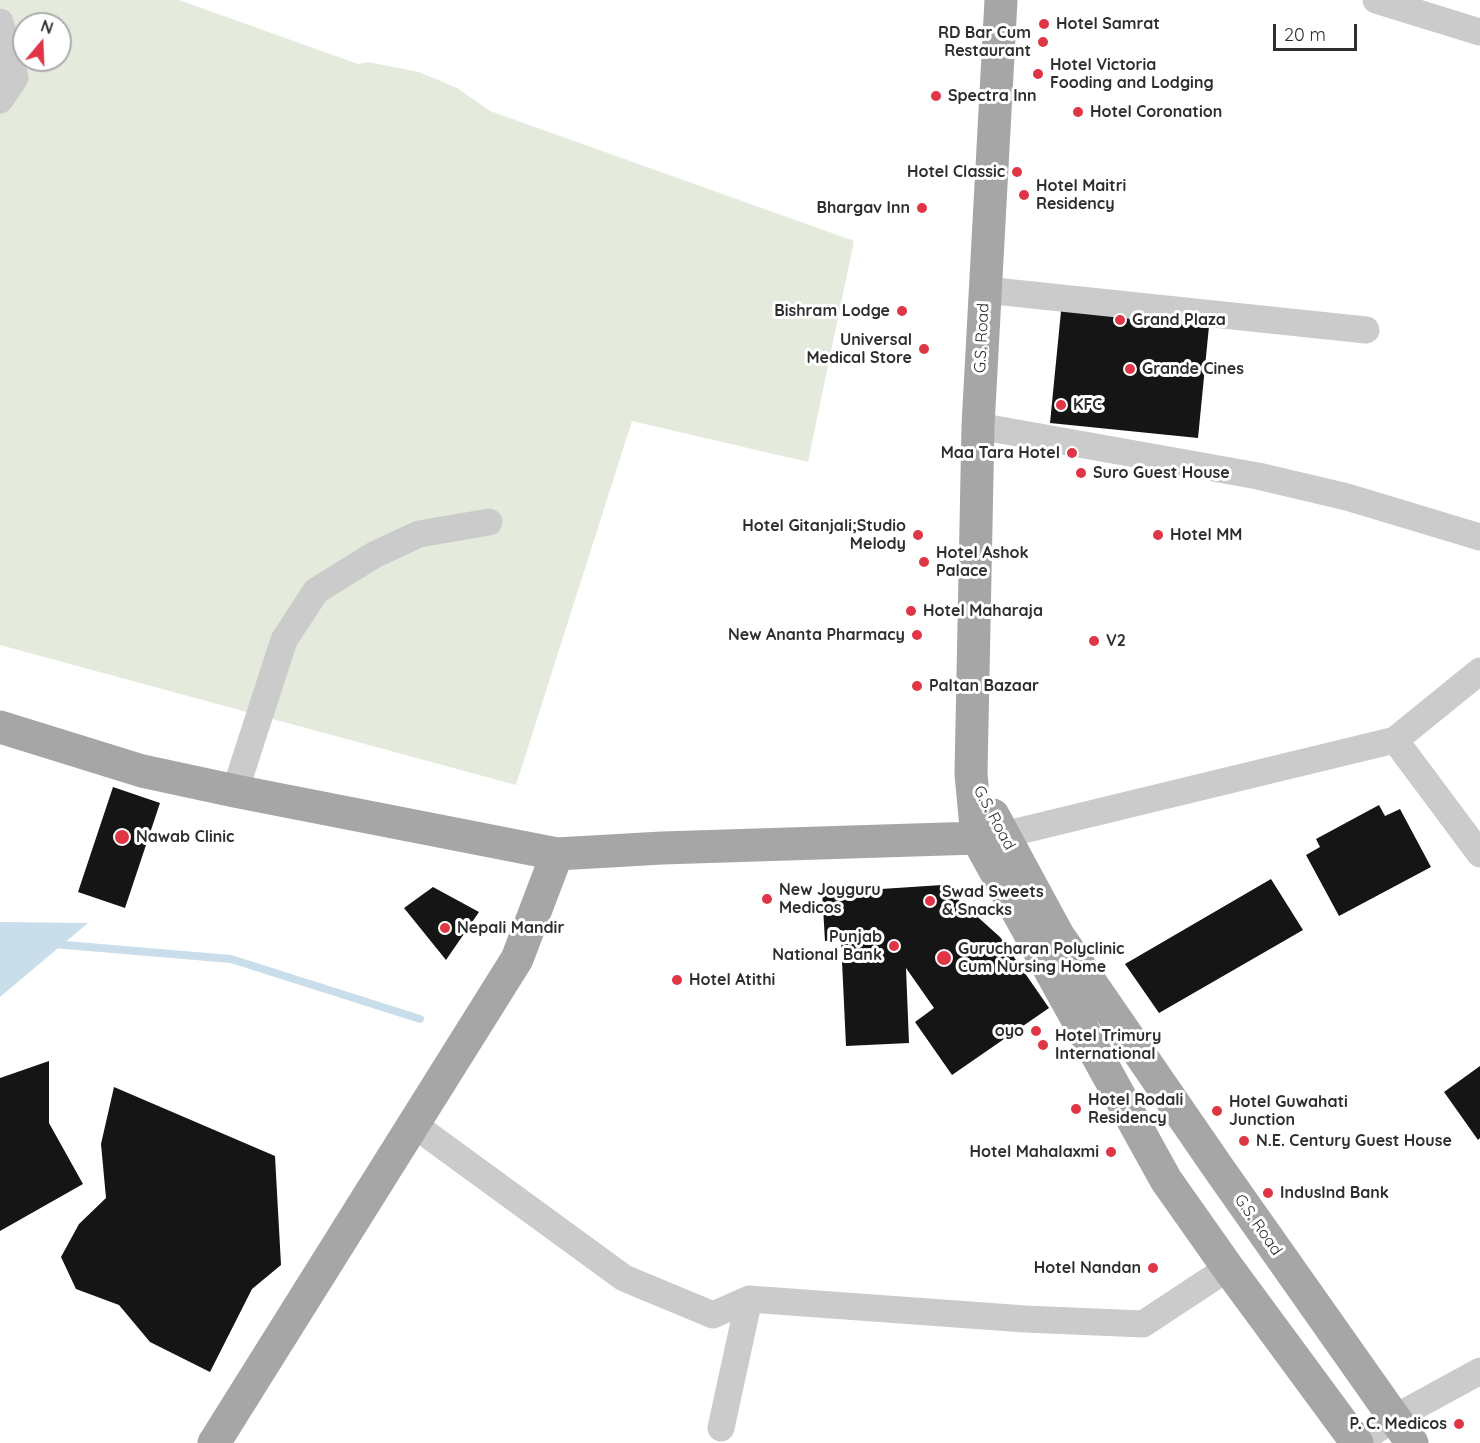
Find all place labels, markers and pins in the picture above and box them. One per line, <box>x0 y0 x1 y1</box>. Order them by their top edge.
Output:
place label: Hotel Samrat <box>1056 14 1160 34</box>
marker: Hotel Samrat <box>1037 17 1051 31</box>
place label: RD Bar Cum Restaurant <box>938 23 1031 61</box>
marker: RD Bar Cum Restaurant <box>1036 35 1050 49</box>
place label: Hotel Victoria Fooding and Lodging <box>1050 55 1214 93</box>
marker: Hotel Victoria Fooding and Lodging <box>1031 67 1045 81</box>
place label: Spectra Inn <box>948 86 1037 106</box>
marker: Spectra Inn <box>929 89 943 103</box>
place label: Hotel Coronation <box>1090 102 1222 122</box>
marker: Hotel Coronation <box>1071 105 1085 119</box>
place label: Hotel Classic <box>907 162 1005 182</box>
marker: Hotel Classic <box>1010 165 1024 179</box>
place label: Hotel Maitri Residency <box>1036 176 1126 214</box>
marker: Hotel Maitri Residency <box>1017 188 1031 202</box>
place label: Bhargav Inn <box>817 198 910 218</box>
marker: Bhargav Inn <box>915 201 929 215</box>
place label: Bishram Lodge <box>774 301 890 321</box>
marker: Bishram Lodge <box>895 304 909 318</box>
place label: Grand Plaza <box>1132 310 1226 330</box>
marker: Grand Plaza <box>1113 313 1127 327</box>
place label: Universal Medical Store <box>806 330 912 368</box>
marker: Universal Medical Store <box>917 342 931 356</box>
place label: Grande Cines <box>1142 359 1244 379</box>
marker: Grande Cines <box>1123 362 1137 376</box>
place label: KFC <box>1073 395 1102 415</box>
marker: KFC <box>1054 398 1068 412</box>
place label: Maa Tara Hotel <box>941 443 1060 463</box>
marker: Maa Tara Hotel <box>1065 446 1079 460</box>
place label: Suro Guest House <box>1093 463 1230 483</box>
marker: Suro Guest House <box>1074 466 1088 480</box>
place label: Hotel Gitanjali;Studio Melody <box>742 516 906 554</box>
place label: Hotel MM <box>1170 525 1242 545</box>
marker: Hotel Gitanjali;Studio Melody <box>911 528 925 542</box>
marker: Hotel MM <box>1151 528 1165 542</box>
place label: Hotel Ashok Palace <box>936 543 1029 581</box>
marker: Hotel Ashok Palace <box>917 555 931 569</box>
place label: Hotel Maharaja <box>923 601 1043 621</box>
marker: Hotel Maharaja <box>904 604 918 618</box>
place label: New Ananta Pharmacy <box>728 625 905 645</box>
marker: New Ananta Pharmacy <box>910 628 924 642</box>
place label: V2 <box>1106 631 1126 651</box>
marker: V2 <box>1087 634 1101 648</box>
place label: Paltan Bazaar <box>929 676 1039 696</box>
marker: Paltan Bazaar <box>910 679 924 693</box>
place label: Nawab Clinic <box>136 827 234 847</box>
marker: Nawab Clinic <box>113 828 131 846</box>
place label: New Joyguru Medicos <box>779 880 881 918</box>
place label: Swad Sweets & Snacks <box>942 882 1044 920</box>
marker: New Joyguru Medicos <box>760 892 774 906</box>
marker: Swad Sweets & Snacks <box>923 894 937 908</box>
place label: Nepali Mandir <box>457 918 564 938</box>
marker: Nepali Mandir <box>438 921 452 935</box>
place label: Punjab National Bank <box>772 927 882 965</box>
marker: Punjab National Bank <box>887 939 901 953</box>
place label: Gurucharan Polyclinic Cum Nursing Home <box>958 939 1124 977</box>
marker: Gurucharan Polyclinic Cum Nursing Home <box>935 949 953 967</box>
place label: Hotel Atithi <box>689 970 775 990</box>
marker: Hotel Atithi <box>670 973 684 987</box>
place label: oyo <box>995 1021 1024 1041</box>
marker: oyo <box>1029 1024 1043 1038</box>
place label: Hotel Trimury International <box>1055 1026 1161 1064</box>
marker: Hotel Trimury International <box>1036 1038 1050 1052</box>
place label: Hotel Rodali Residency <box>1088 1090 1183 1128</box>
place label: Hotel Guwahati Junction <box>1229 1092 1348 1130</box>
marker: Hotel Rodali Residency <box>1069 1102 1083 1116</box>
marker: Hotel Guwahati Junction <box>1210 1104 1224 1118</box>
place label: N.E. Century Guest House <box>1256 1131 1452 1151</box>
marker: N.E. Century Guest House <box>1237 1134 1251 1148</box>
place label: Hotel Mahalaxmi <box>970 1142 1099 1162</box>
marker: Hotel Mahalaxmi <box>1104 1145 1118 1159</box>
place label: IndusInd Bank <box>1280 1183 1389 1203</box>
marker: IndusInd Bank <box>1261 1186 1275 1200</box>
place label: Hotel Nandan <box>1034 1258 1141 1278</box>
marker: Hotel Nandan <box>1146 1261 1160 1275</box>
place label: P. C. Medicos <box>1350 1414 1447 1434</box>
marker: P. C. Medicos <box>1452 1417 1466 1431</box>

